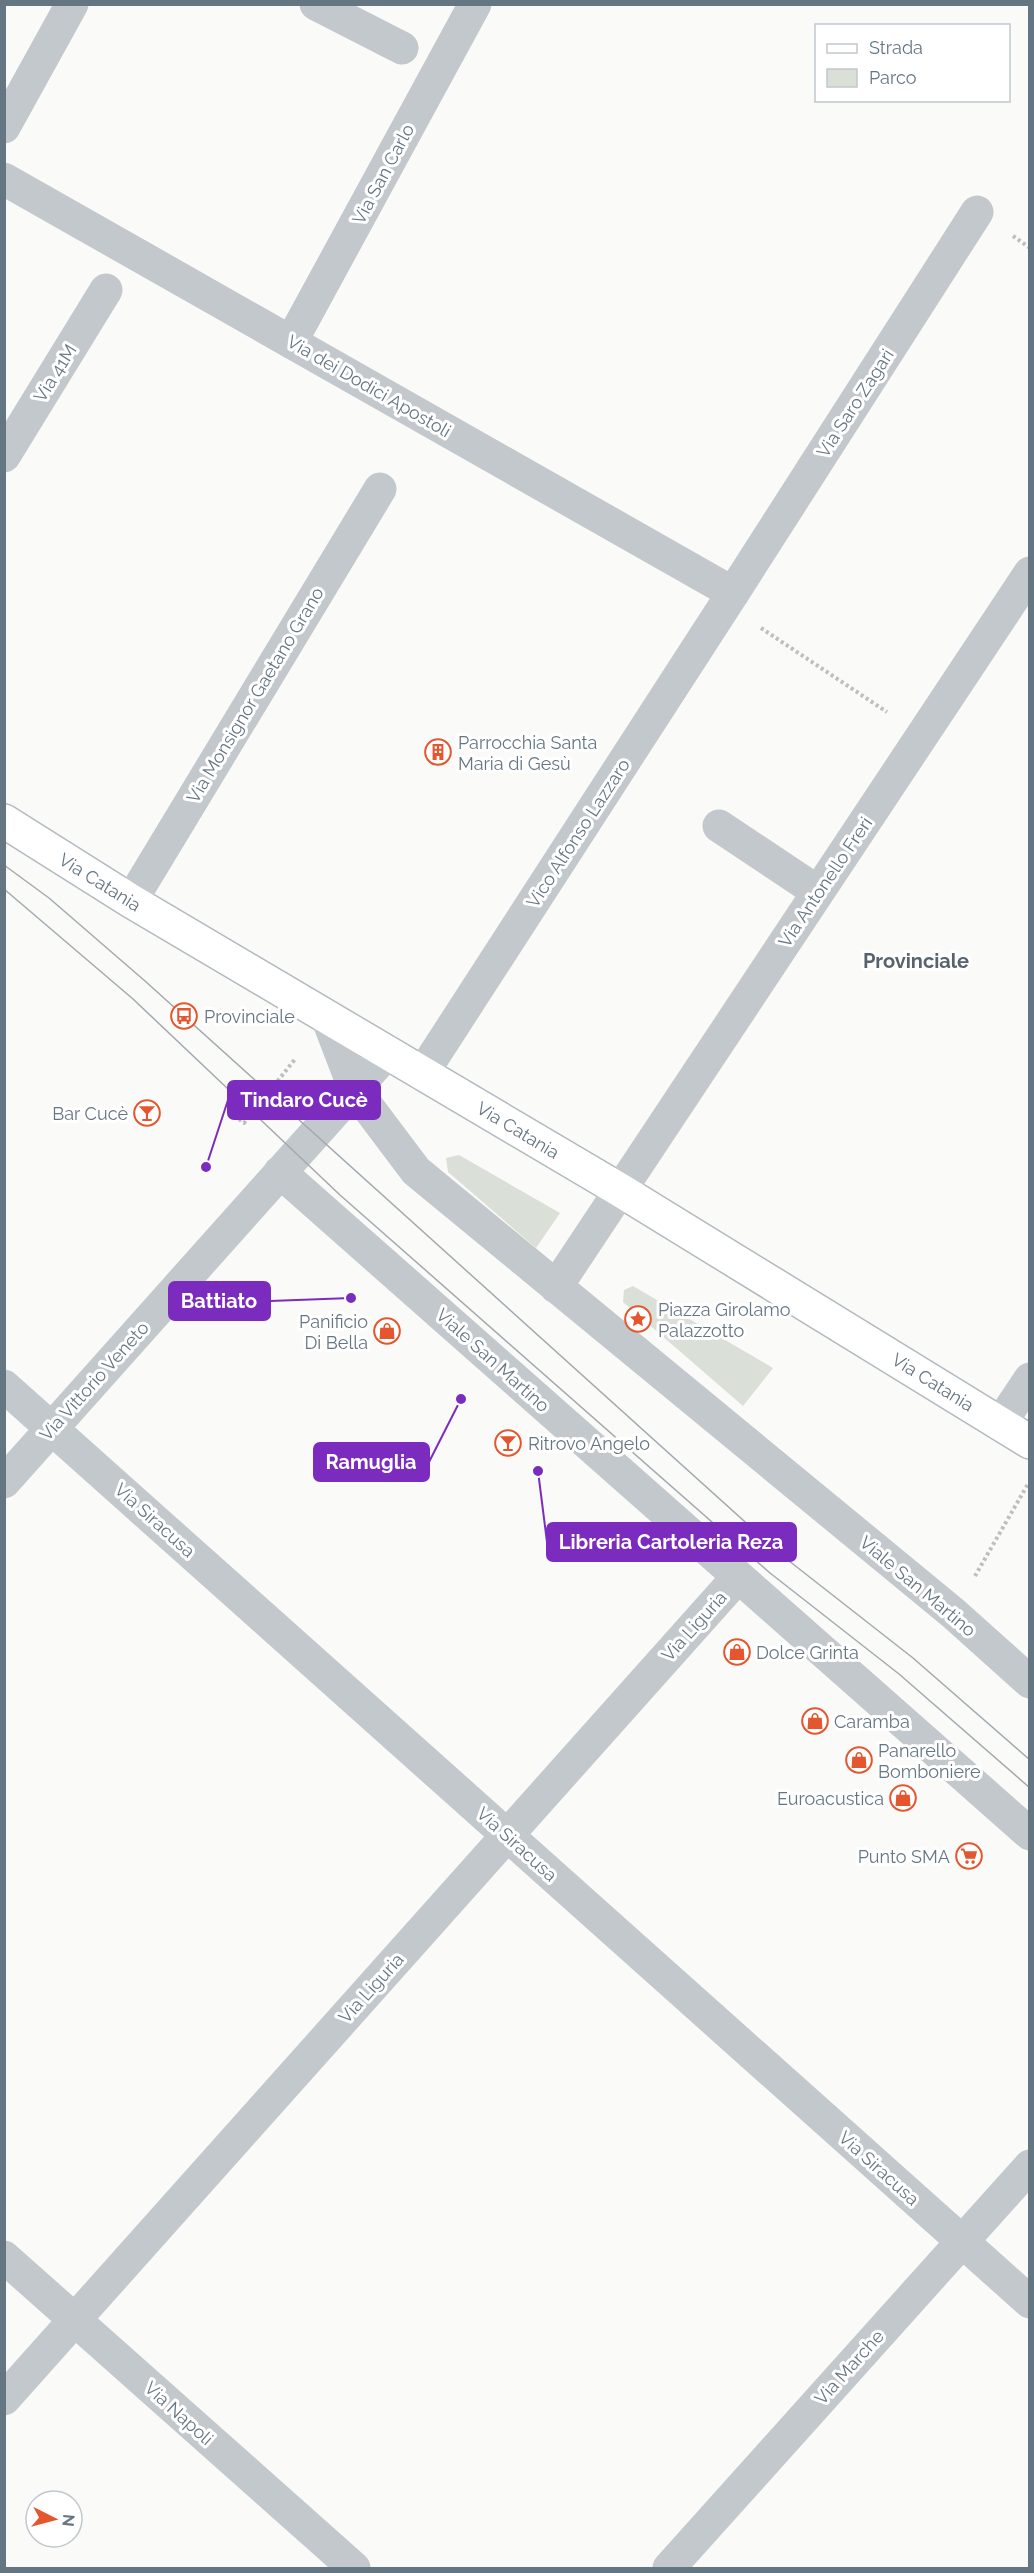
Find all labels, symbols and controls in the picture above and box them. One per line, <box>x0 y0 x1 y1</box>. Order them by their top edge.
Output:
legend <box>815 24 1010 102</box>
text: Strada <box>869 37 923 58</box>
text: Parco <box>869 67 917 88</box>
street label: Via San Carlo <box>348 120 418 228</box>
street label: Via dei Dodici Apostoli <box>283 331 455 441</box>
street label: Via 41M <box>29 340 81 406</box>
street label: Via Saro Zagari <box>812 345 898 461</box>
street label: Via Monsignor Gaetano Grano <box>182 583 328 807</box>
place label: Parrocchia Santa Maria di Gesù <box>458 732 597 774</box>
building icon: Parrocchia Santa Maria di Gesù <box>423 737 453 767</box>
street label: Vico Alfonso Lazzaro <box>522 754 634 911</box>
street label: Via Antonello Freri <box>774 813 876 951</box>
street label: Via Catania <box>55 849 145 915</box>
district label: Provinciale <box>863 949 969 973</box>
bus stop icon: Provinciale <box>169 1001 199 1031</box>
place label: Provinciale <box>204 1006 295 1027</box>
callout: Tindaro Cucè <box>228 1081 380 1119</box>
text: Tindaro Cucè <box>240 1088 368 1112</box>
street label: Via Catania <box>473 1097 563 1163</box>
bar icon: Bar Cucè <box>132 1098 162 1128</box>
place label: Bar Cucè <box>52 1103 128 1124</box>
callout: Battiato <box>169 1282 270 1320</box>
text: Battiato <box>181 1289 257 1313</box>
place label: Piazza Girolamo Palazzotto <box>658 1299 791 1341</box>
street label: Viale San Martino <box>432 1304 554 1416</box>
place icon: Piazza Girolamo Palazzotto <box>623 1304 653 1334</box>
place label: Panificio Di Bella <box>299 1311 368 1353</box>
shop icon: Panificio Di Bella <box>372 1316 402 1346</box>
street label: Via Vittorio Veneto <box>35 1317 153 1445</box>
street label: Via Catania <box>888 1349 978 1415</box>
bar icon: Ritrovo Angelo <box>493 1428 523 1458</box>
place label: Ritrovo Angelo <box>528 1433 650 1454</box>
callout: Ramuglia <box>314 1443 429 1481</box>
text: Ramuglia <box>325 1450 417 1474</box>
street label: Via Siracusa <box>111 1479 199 1561</box>
callout: Libreria Cartoleria Reza <box>547 1523 796 1561</box>
text: Libreria Cartoleria Reza <box>559 1530 783 1554</box>
street label: Viale San Martino <box>856 1531 980 1641</box>
street label: Via Liguria <box>657 1587 731 1665</box>
shop icon: Dolce Grinta <box>722 1637 752 1667</box>
place label: Dolce Grinta <box>756 1642 859 1663</box>
shop icon: Caramba <box>800 1706 830 1736</box>
place label: Caramba <box>834 1711 910 1732</box>
place label: Panarello Bomboniere <box>878 1740 981 1782</box>
shop icon: Panarello Bomboniere <box>844 1745 874 1775</box>
shop icon: Euroacustica <box>888 1783 918 1813</box>
place label: Euroacustica <box>777 1788 884 1809</box>
street label: Via Siracusa <box>473 1803 561 1885</box>
supermarket icon: Punto SMA <box>954 1841 984 1871</box>
place label: Punto SMA <box>858 1846 950 1867</box>
street label: Via Liguria <box>334 1949 408 2027</box>
street label: Via Siracusa <box>835 2127 923 2209</box>
street label: Via Marche <box>810 2325 888 2409</box>
street label: Via Napoli <box>140 2377 218 2449</box>
north arrow <box>24 2489 84 2549</box>
text: N <box>58 2513 79 2528</box>

